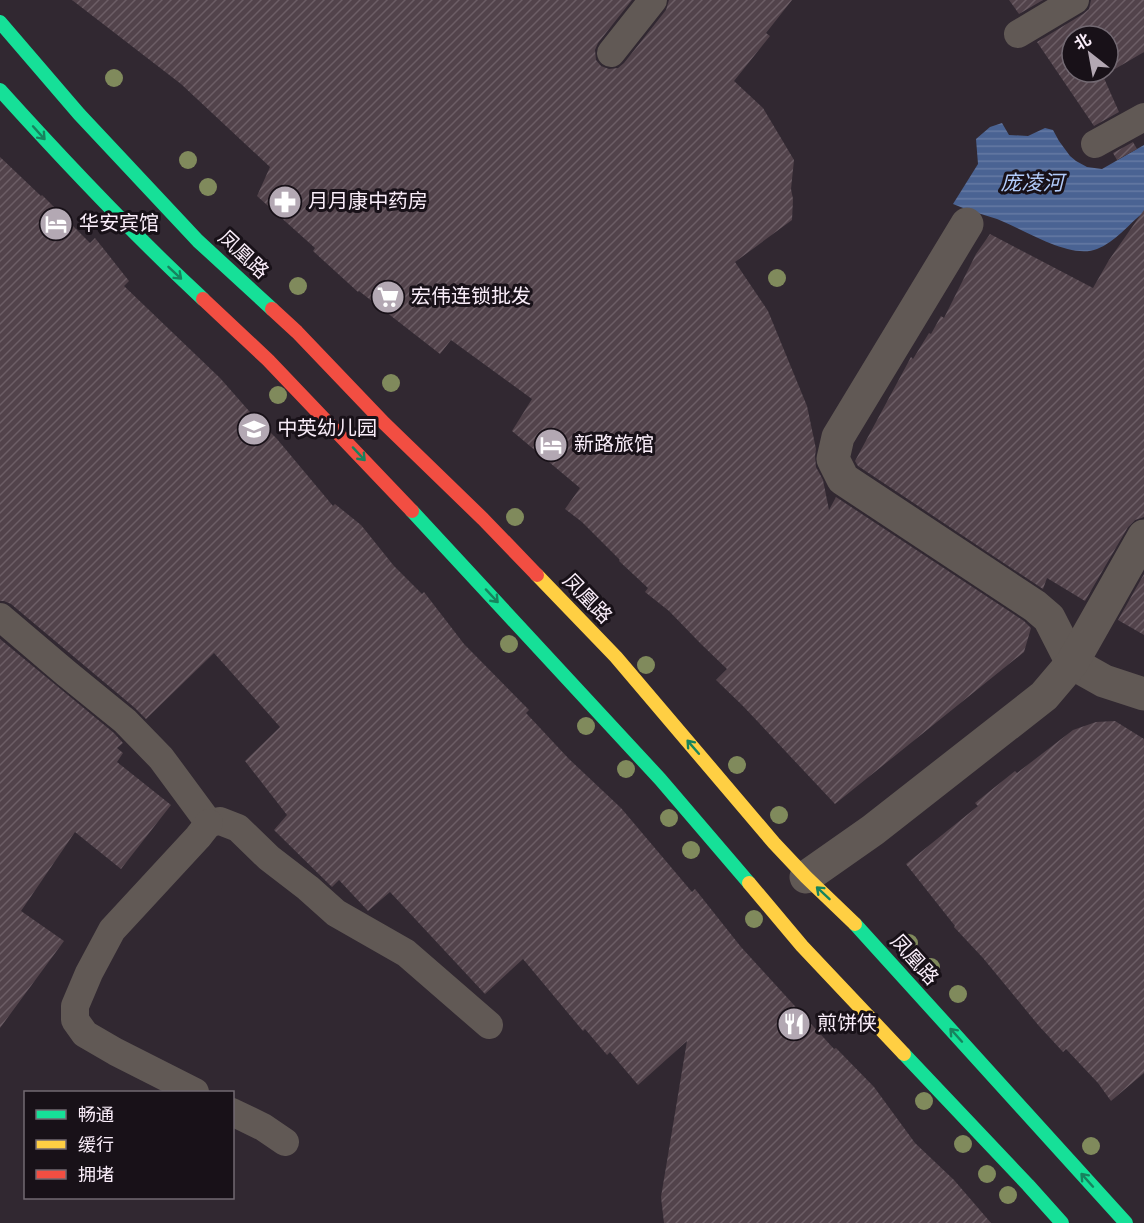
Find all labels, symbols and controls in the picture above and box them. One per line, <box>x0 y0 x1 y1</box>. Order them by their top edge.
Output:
north arrow <box>1060 24 1120 84</box>
text: 北 <box>1071 30 1095 55</box>
one-way arrow <box>32 125 46 140</box>
water label: 庞凌河 <box>1001 171 1067 196</box>
pharmacy icon: 月月康中药房 <box>267 184 303 220</box>
place label: 月月康中药房 <box>308 190 428 214</box>
hotel icon: 华安宾馆 <box>38 206 74 242</box>
place label: 华安宾馆 <box>79 212 159 236</box>
street label: 凤凰路 <box>213 226 273 284</box>
one-way arrow <box>167 266 182 281</box>
supermarket icon: 宏伟连锁批发 <box>370 279 406 315</box>
place label: 宏伟连锁批发 <box>411 285 531 309</box>
school or university icon: 中英幼儿园 <box>236 411 272 447</box>
place label: 中英幼儿园 <box>277 417 377 441</box>
hotel icon: 新路旅馆 <box>533 427 569 463</box>
place label: 新路旅馆 <box>574 433 654 457</box>
one-way arrow <box>351 446 365 461</box>
street label: 凤凰路 <box>558 569 616 629</box>
one-way arrow <box>485 589 499 604</box>
one-way arrow <box>687 739 700 755</box>
one-way arrow <box>815 885 830 900</box>
street label: 凤凰路 <box>885 930 943 990</box>
restaurant icon: 煎饼侠 <box>776 1006 812 1042</box>
place label: 煎饼侠 <box>817 1012 877 1036</box>
one-way arrow <box>949 1028 963 1043</box>
legend <box>24 1091 234 1199</box>
text: 畅通 <box>78 1105 114 1126</box>
text: 缓行 <box>78 1135 114 1156</box>
text: 拥堵 <box>78 1165 114 1186</box>
one-way arrow <box>1080 1172 1094 1187</box>

